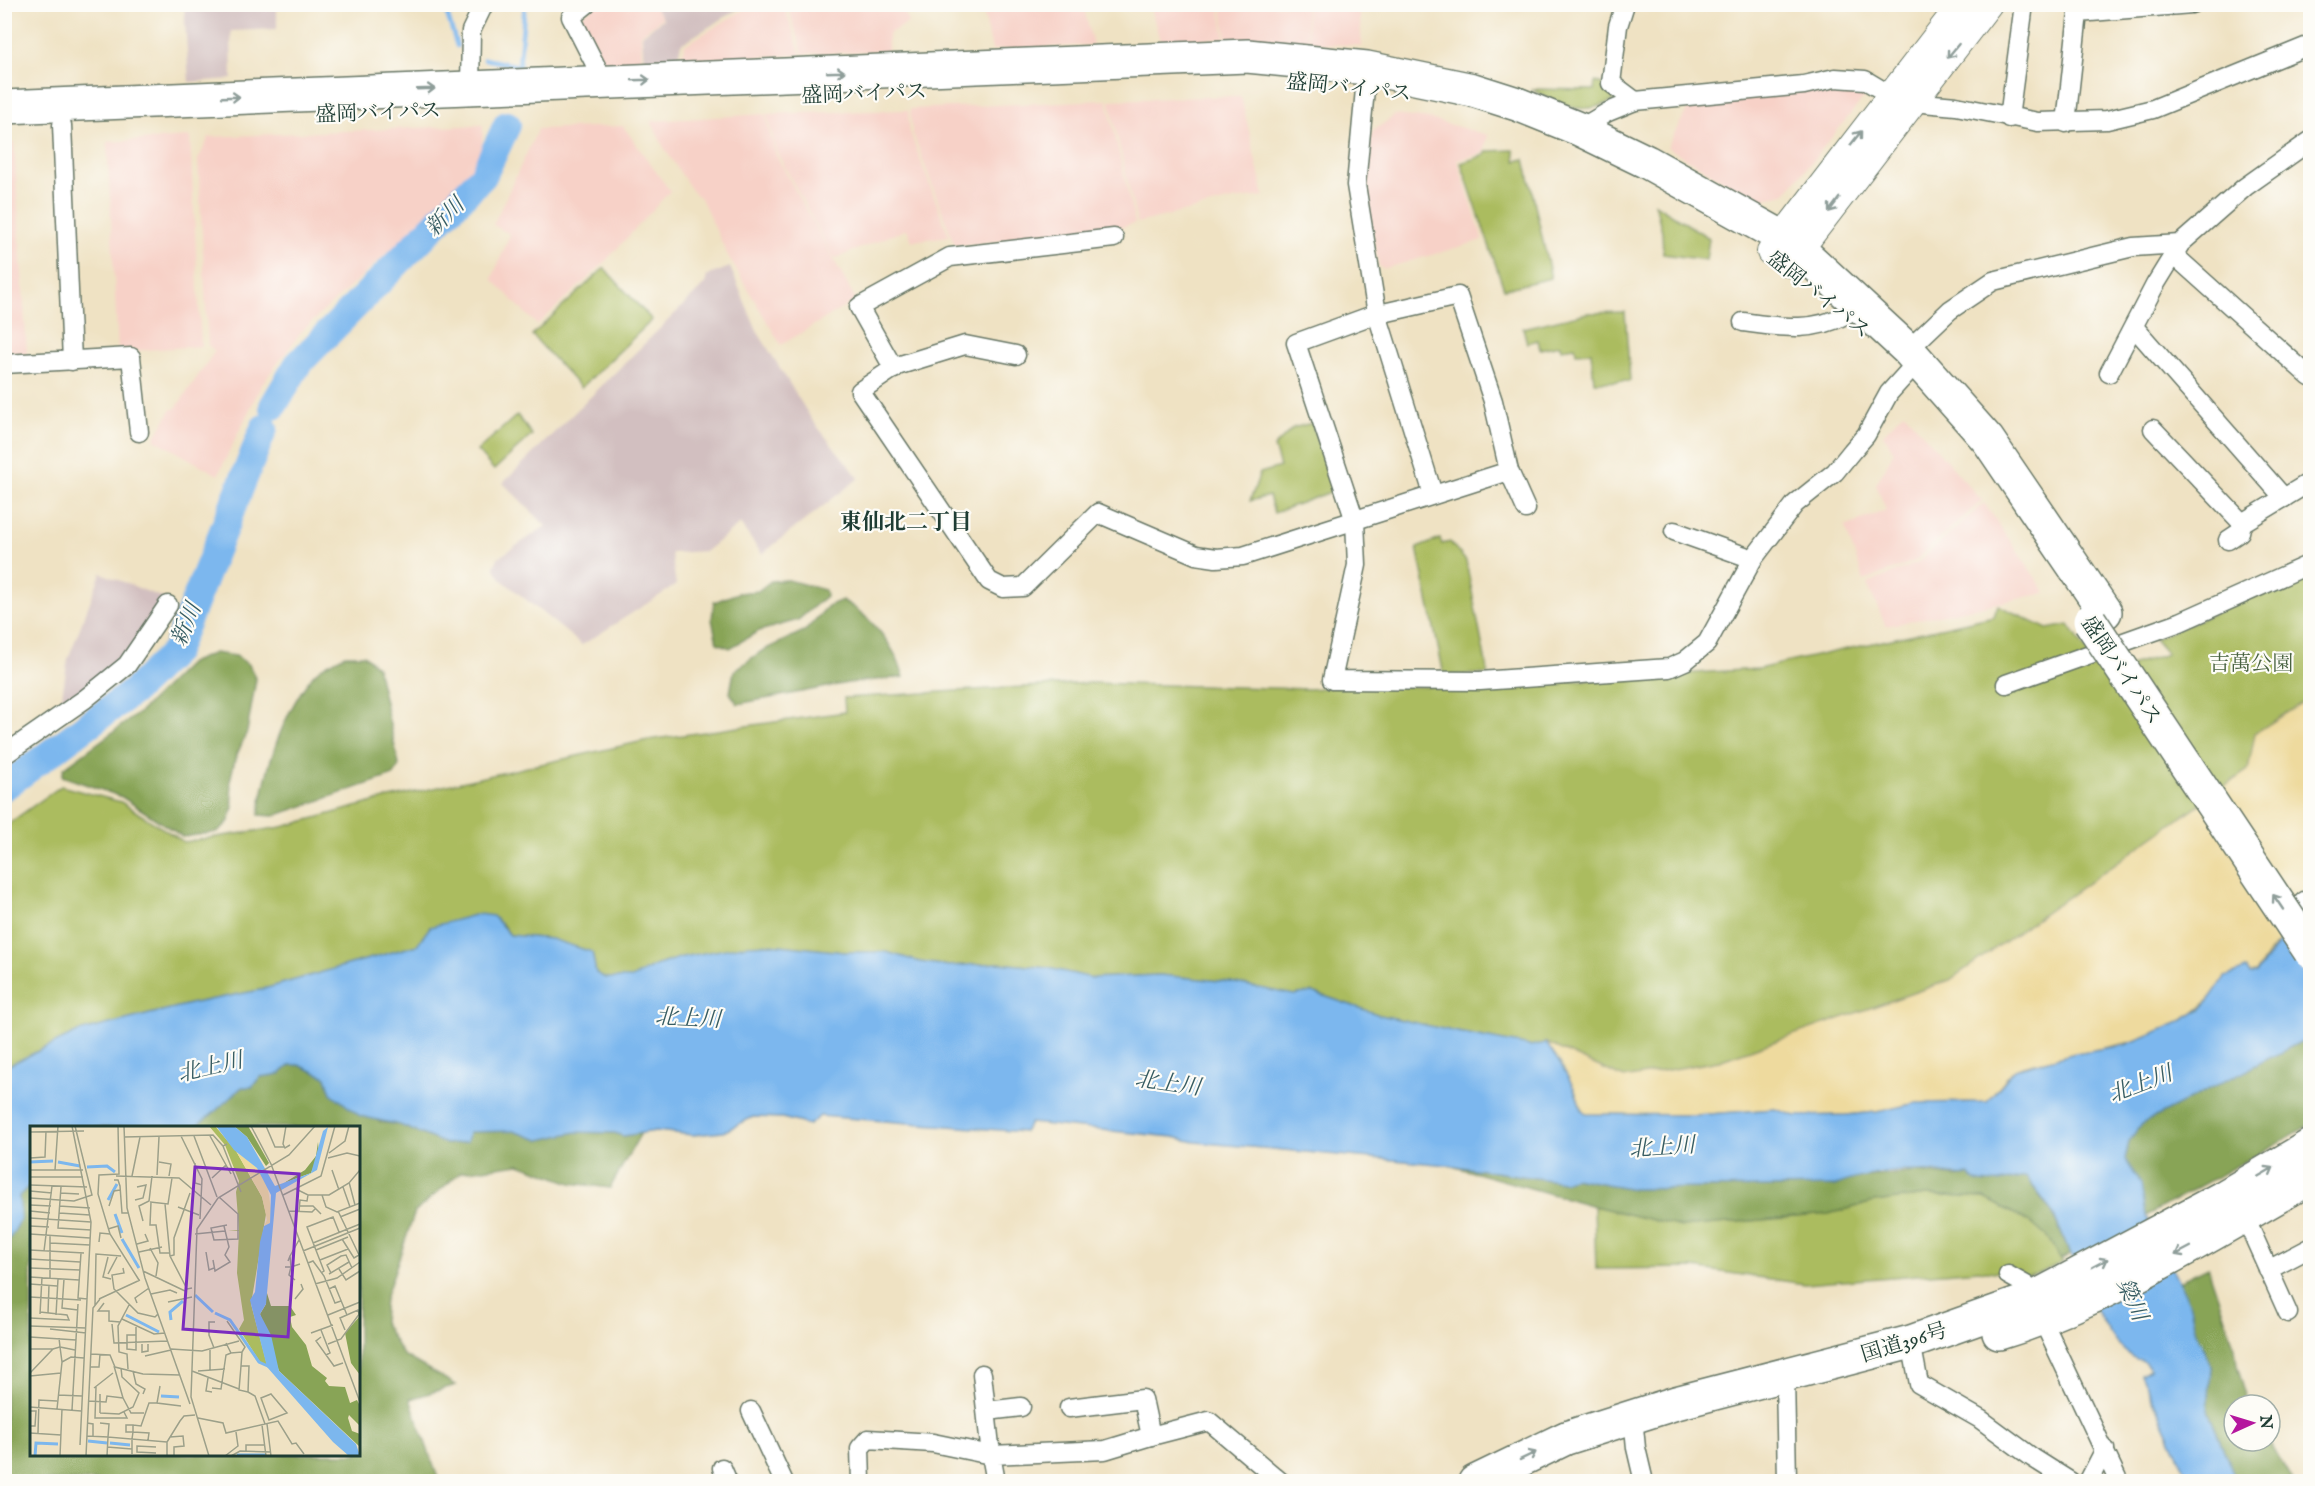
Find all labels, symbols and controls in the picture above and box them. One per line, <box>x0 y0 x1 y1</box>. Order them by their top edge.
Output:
one-way arrow <box>1947 42 1960 58</box>
one-way arrow <box>826 67 846 78</box>
street label: 盛岡バイパス <box>1285 69 1413 108</box>
one-way arrow <box>631 74 651 86</box>
street label: 盛岡バイパス <box>801 79 927 110</box>
one-way arrow <box>415 83 435 94</box>
one-way arrow <box>220 91 240 102</box>
street label: 盛岡バイパス <box>315 98 441 129</box>
one-way arrow <box>1850 131 1862 147</box>
water label: 新川 <box>420 191 472 243</box>
one-way arrow <box>1828 197 1841 213</box>
street label: 盛岡バイパス <box>1761 245 1875 345</box>
district label: 東仙北二丁目 <box>840 509 972 537</box>
water label: 新川 <box>165 597 209 651</box>
street label: 盛岡バイパス <box>2074 611 2167 730</box>
park label: 吉萬公園 <box>2209 651 2293 678</box>
one-way arrow <box>2272 894 2284 911</box>
water label: 北上川 <box>654 1003 724 1035</box>
water label: 北上川 <box>175 1046 248 1089</box>
water label: 北上川 <box>2105 1059 2178 1110</box>
water label: 北上川 <box>1133 1066 1204 1103</box>
inset map <box>30 1126 360 1456</box>
water label: 北上川 <box>1628 1132 1698 1164</box>
one-way arrow <box>2257 1166 2274 1178</box>
one-way arrow <box>2174 1245 2192 1257</box>
one-way arrow <box>2091 1257 2108 1269</box>
water label: 簗川 <box>2109 1274 2154 1327</box>
street label: 国道396号 <box>1858 1318 1951 1369</box>
north arrow <box>2222 1393 2282 1453</box>
text: N <box>2254 1413 2275 1430</box>
one-way arrow <box>1518 1450 1536 1462</box>

